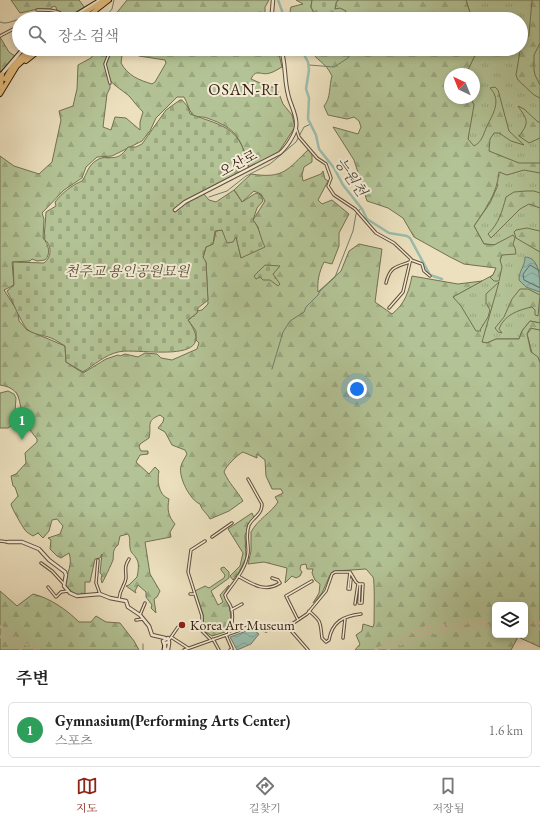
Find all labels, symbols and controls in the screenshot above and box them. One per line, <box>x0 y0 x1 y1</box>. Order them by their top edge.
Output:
search box <box>12 12 528 56</box>
icon: search <box>26 23 48 45</box>
text: 장소 검색 <box>58 26 119 45</box>
north arrow <box>444 68 480 104</box>
district label: OSAN-RI <box>208 79 280 100</box>
street label: 오산로 <box>216 145 261 180</box>
water label: 능원천 <box>331 153 373 201</box>
park label: 천주교 용인공원묘원 <box>65 262 191 280</box>
your location <box>347 379 367 399</box>
pin: 1 <box>9 407 35 440</box>
map controls <box>492 602 528 638</box>
button: layers <box>492 602 528 638</box>
place label: Korea Art Museum <box>190 616 295 634</box>
marker: Korea Art Museum <box>177 620 187 630</box>
text: 주변 <box>16 667 49 689</box>
text: Gymnasium(Performing Arts Center) <box>55 711 290 730</box>
text: 1 <box>27 722 33 739</box>
text: 1.6 km <box>489 722 523 739</box>
text: 스포츠 <box>55 732 93 749</box>
tab: 지도 <box>76 775 98 815</box>
tab: 길찾기 <box>249 775 281 815</box>
tab: 저장됨 <box>432 775 464 815</box>

